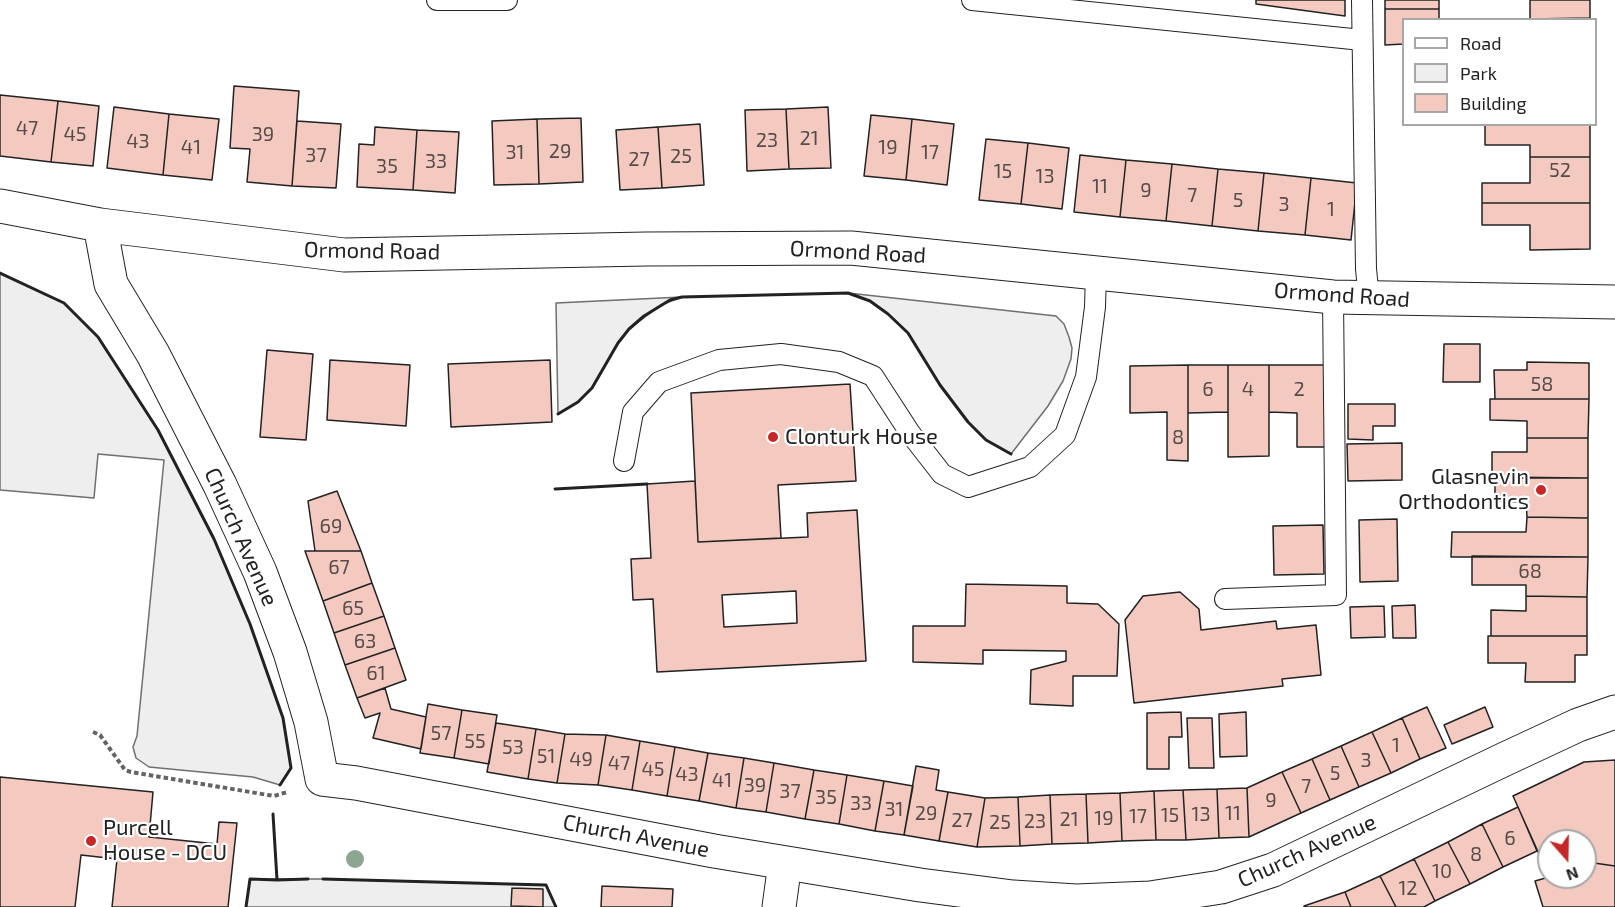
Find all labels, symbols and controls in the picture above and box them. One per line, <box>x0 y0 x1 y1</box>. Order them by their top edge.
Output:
legend <box>1402 18 1597 126</box>
text: Road <box>1460 32 1501 54</box>
text: Park <box>1460 62 1497 84</box>
text: Building <box>1460 92 1527 114</box>
house number: 47 <box>16 116 38 140</box>
house number: 45 <box>63 122 87 146</box>
house number: 39 <box>252 122 274 146</box>
house number: 21 <box>799 126 819 150</box>
house number: 23 <box>756 128 778 152</box>
house number: 43 <box>126 129 150 153</box>
house number: 41 <box>181 135 201 159</box>
house number: 19 <box>878 135 898 159</box>
house number: 29 <box>549 139 571 163</box>
house number: 31 <box>505 140 525 164</box>
house number: 17 <box>921 140 939 164</box>
house number: 37 <box>305 143 327 167</box>
house number: 25 <box>670 144 692 168</box>
house number: 27 <box>628 147 650 171</box>
house number: 33 <box>425 149 447 173</box>
house number: 35 <box>376 154 398 178</box>
house number: 52 <box>1549 158 1571 182</box>
house number: 15 <box>994 159 1012 183</box>
house number: 13 <box>1035 164 1055 188</box>
house number: 11 <box>1092 174 1108 198</box>
house number: 9 <box>1140 178 1152 202</box>
house number: 7 <box>1187 183 1197 207</box>
house number: 5 <box>1233 188 1243 212</box>
house number: 3 <box>1278 192 1290 216</box>
house number: 1 <box>1327 197 1335 221</box>
street label: Ormond Road <box>789 235 927 269</box>
street label: Ormond Road <box>304 237 440 265</box>
street label: Ormond Road <box>1273 277 1411 313</box>
house number: 58 <box>1531 372 1553 396</box>
house number: 6 <box>1202 377 1214 401</box>
house number: 4 <box>1242 377 1254 401</box>
house number: 2 <box>1293 377 1305 401</box>
place label: Clonturk House <box>785 424 938 450</box>
house number: 8 <box>1172 425 1184 449</box>
marker: Clonturk House <box>766 430 780 444</box>
street label: Church Avenue <box>199 464 283 610</box>
place label: Glasnevin Orthodontics <box>1398 464 1529 516</box>
marker: Glasnevin Orthodontics <box>1534 483 1548 497</box>
house number: 69 <box>320 514 342 538</box>
house number: 67 <box>328 555 350 579</box>
house number: 68 <box>1518 559 1542 583</box>
house number: 65 <box>342 596 364 620</box>
house number: 63 <box>354 629 376 653</box>
house number: 61 <box>366 661 386 685</box>
house number: 57 <box>431 721 451 745</box>
house number: 55 <box>464 729 486 753</box>
house number: 1 <box>1392 733 1400 757</box>
house number: 53 <box>502 735 524 759</box>
house number: 51 <box>537 744 555 768</box>
house number: 49 <box>569 747 593 771</box>
house number: 3 <box>1360 748 1372 772</box>
house number: 47 <box>608 751 630 775</box>
house number: 45 <box>641 757 665 781</box>
house number: 5 <box>1330 761 1340 785</box>
house number: 43 <box>675 762 699 786</box>
house number: 41 <box>712 768 732 792</box>
house number: 39 <box>744 773 766 797</box>
house number: 7 <box>1301 774 1311 798</box>
house number: 37 <box>779 779 801 803</box>
house number: 35 <box>815 785 837 809</box>
house number: 9 <box>1265 788 1277 812</box>
house number: 33 <box>850 791 872 815</box>
house number: 31 <box>884 797 904 821</box>
house number: 29 <box>915 801 937 825</box>
house number: 11 <box>1225 801 1241 825</box>
house number: 13 <box>1191 802 1211 826</box>
house number: 15 <box>1161 803 1179 827</box>
house number: 17 <box>1129 804 1147 828</box>
house number: 19 <box>1094 806 1114 830</box>
house number: 21 <box>1059 807 1079 831</box>
house number: 27 <box>951 808 973 832</box>
street label: Church Avenue <box>561 809 711 863</box>
house number: 23 <box>1024 809 1046 833</box>
street label: Church Avenue <box>1234 809 1380 893</box>
house number: 25 <box>989 810 1011 834</box>
place label: Purcell House - DCU <box>103 815 227 866</box>
house number: 6 <box>1504 826 1516 850</box>
north arrow <box>1537 829 1597 889</box>
marker: Purcell House - DCU <box>84 834 98 848</box>
house number: 8 <box>1470 842 1482 866</box>
house number: 10 <box>1432 859 1452 883</box>
text: N <box>1564 864 1581 885</box>
house number: 12 <box>1398 876 1418 900</box>

